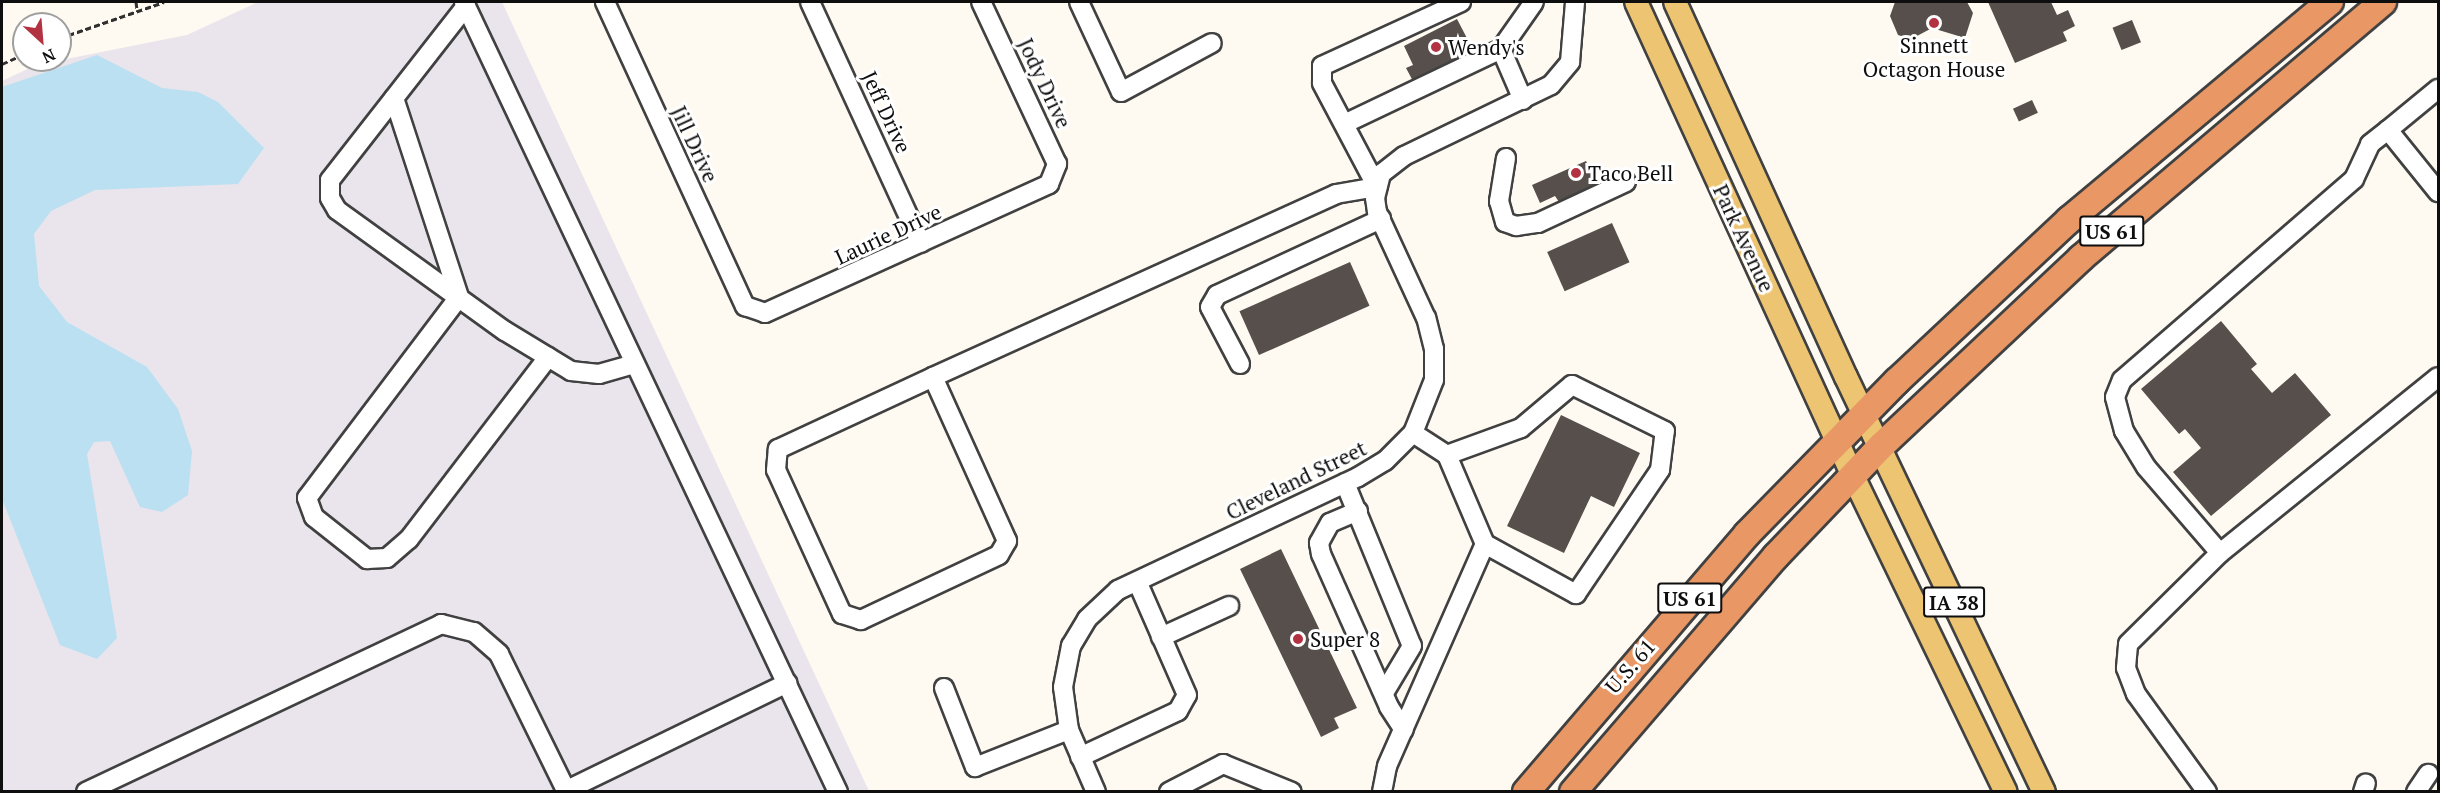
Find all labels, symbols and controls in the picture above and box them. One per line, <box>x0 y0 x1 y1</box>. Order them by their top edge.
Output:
north arrow <box>12 12 72 72</box>
marker: Sinnett Octagon House <box>1927 16 1941 30</box>
place label: Sinnett Octagon House <box>1863 32 2005 82</box>
street label: Jody Drive <box>1013 34 1077 132</box>
place label: Wendy's <box>1448 34 1525 60</box>
marker: Wendy's <box>1429 40 1443 54</box>
text: N <box>39 44 59 69</box>
street label: Jeff Drive <box>857 67 917 157</box>
street label: Jill Drive <box>666 102 724 186</box>
place label: Taco Bell <box>1588 160 1673 186</box>
marker: Taco Bell <box>1569 166 1583 180</box>
street label: Park Avenue <box>1708 180 1780 296</box>
street label: Laurie Drive <box>831 198 945 270</box>
road number: US 61 <box>2079 214 2145 248</box>
street label: Cleveland Street <box>1222 435 1370 525</box>
road number: US 61 <box>1657 581 1723 615</box>
road number: IA 38 <box>1922 585 1986 619</box>
place label: Super 8 <box>1310 626 1380 652</box>
marker: Super 8 <box>1291 632 1305 646</box>
street label: U.S. 61 <box>1599 633 1661 699</box>

